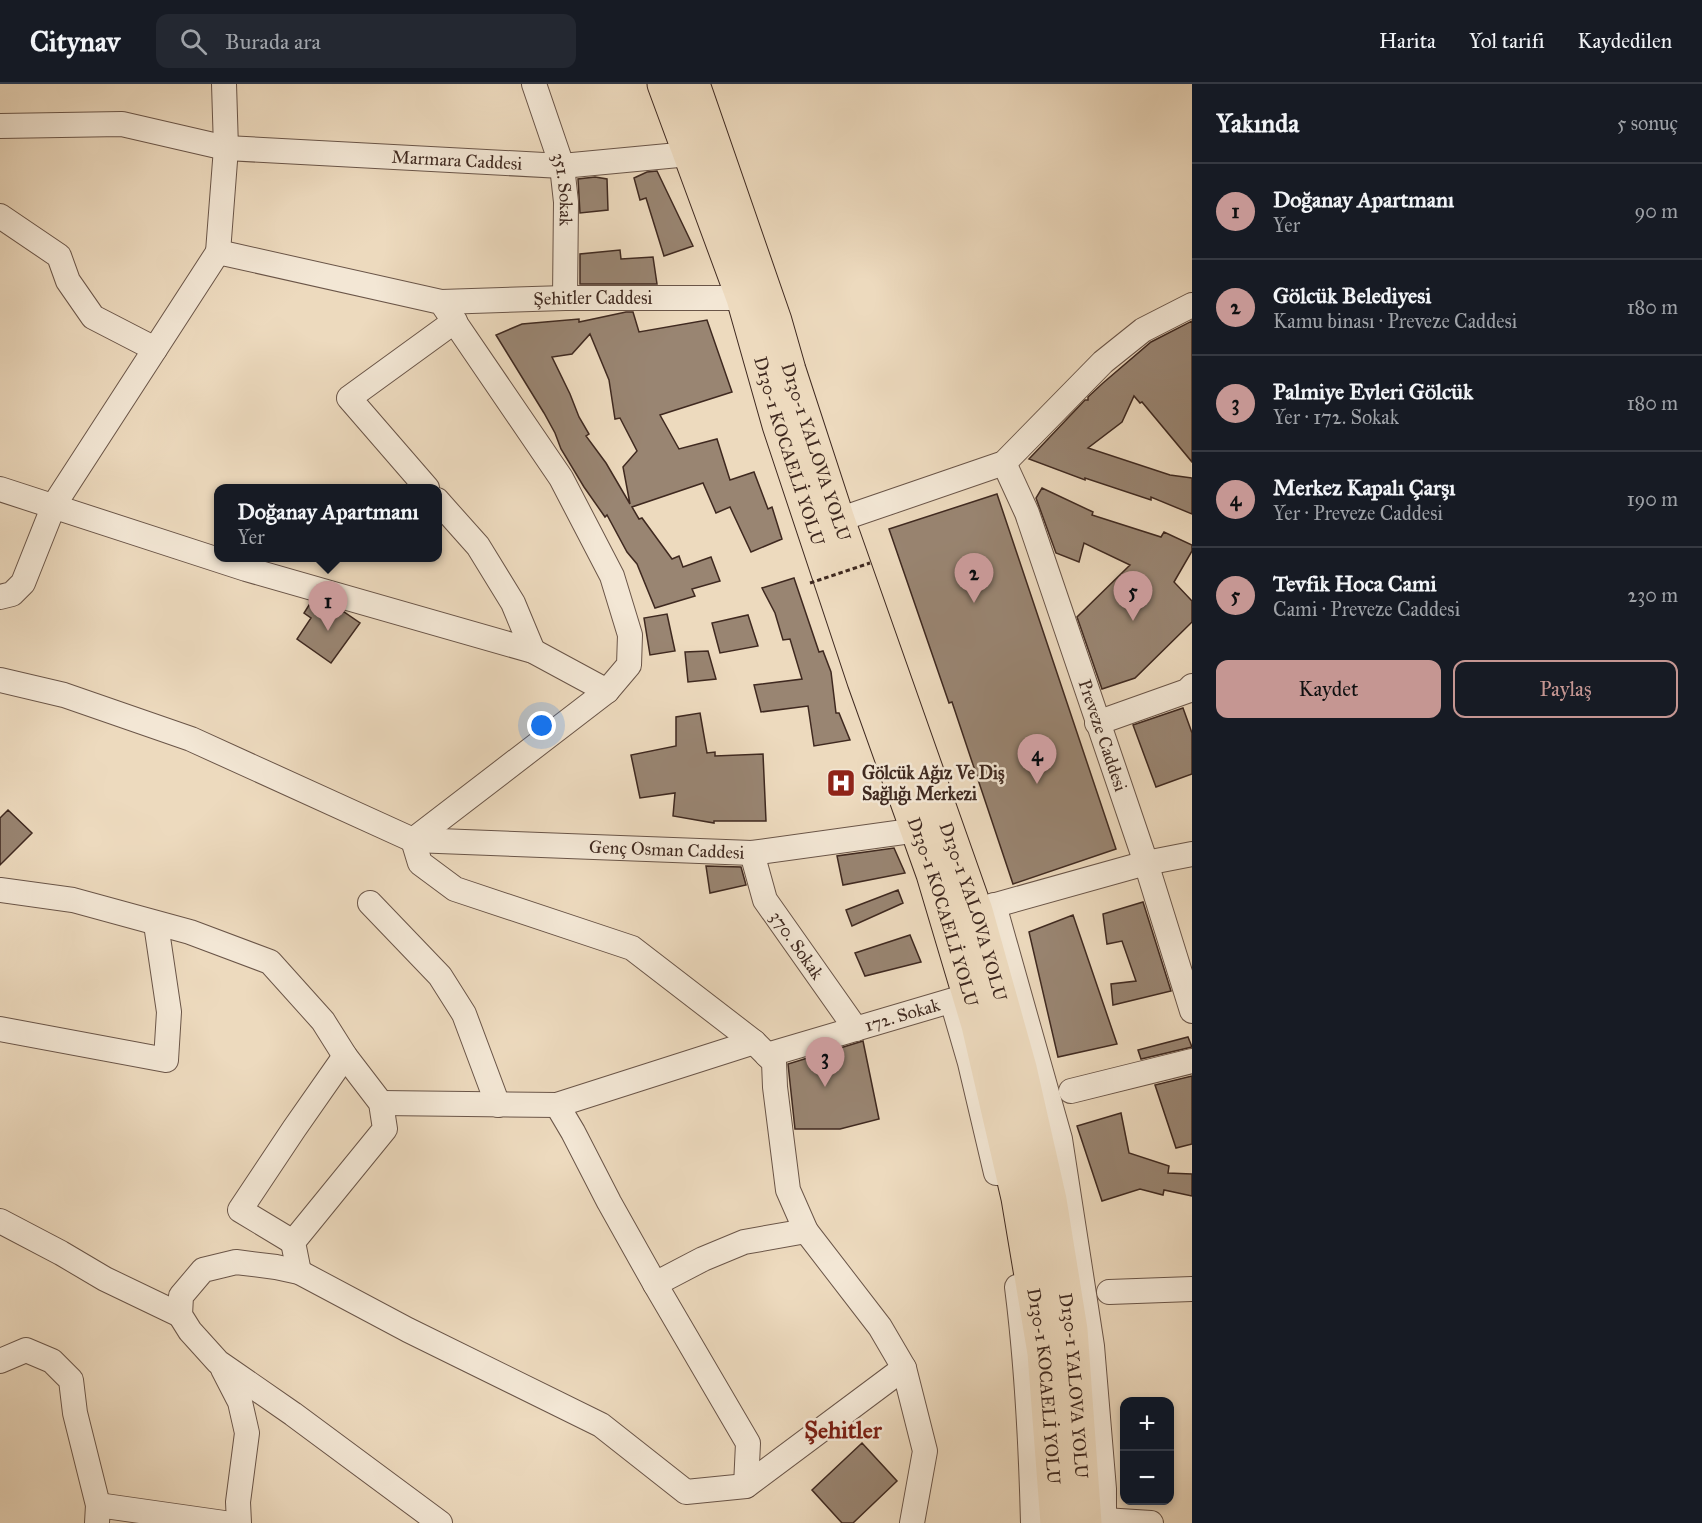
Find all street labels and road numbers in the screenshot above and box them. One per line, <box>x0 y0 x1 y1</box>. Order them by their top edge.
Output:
street label: Marmara Caddesi <box>391 146 523 175</box>
street label: 351. Sokak <box>547 149 577 227</box>
street label: Şehitler Caddesi <box>533 287 653 310</box>
street label: D130-1 KOCAELİ YOLU <box>749 354 830 549</box>
street label: D130-1 YALOVA YOLU <box>776 360 856 545</box>
street label: Preveze Caddesi <box>1073 677 1132 794</box>
street label: D130-1 KOCAELİ YOLU <box>903 814 983 1010</box>
street label: D130-1 YALOVA YOLU <box>935 819 1012 1004</box>
street label: Genç Osman Caddesi <box>589 836 745 864</box>
street label: 370. Sokak <box>765 907 829 984</box>
street label: 172. Sokak <box>862 993 943 1037</box>
street label: D130-1 KOCAELİ YOLU <box>1022 1286 1065 1486</box>
street label: D130-1 YALOVA YOLU <box>1054 1291 1093 1480</box>

